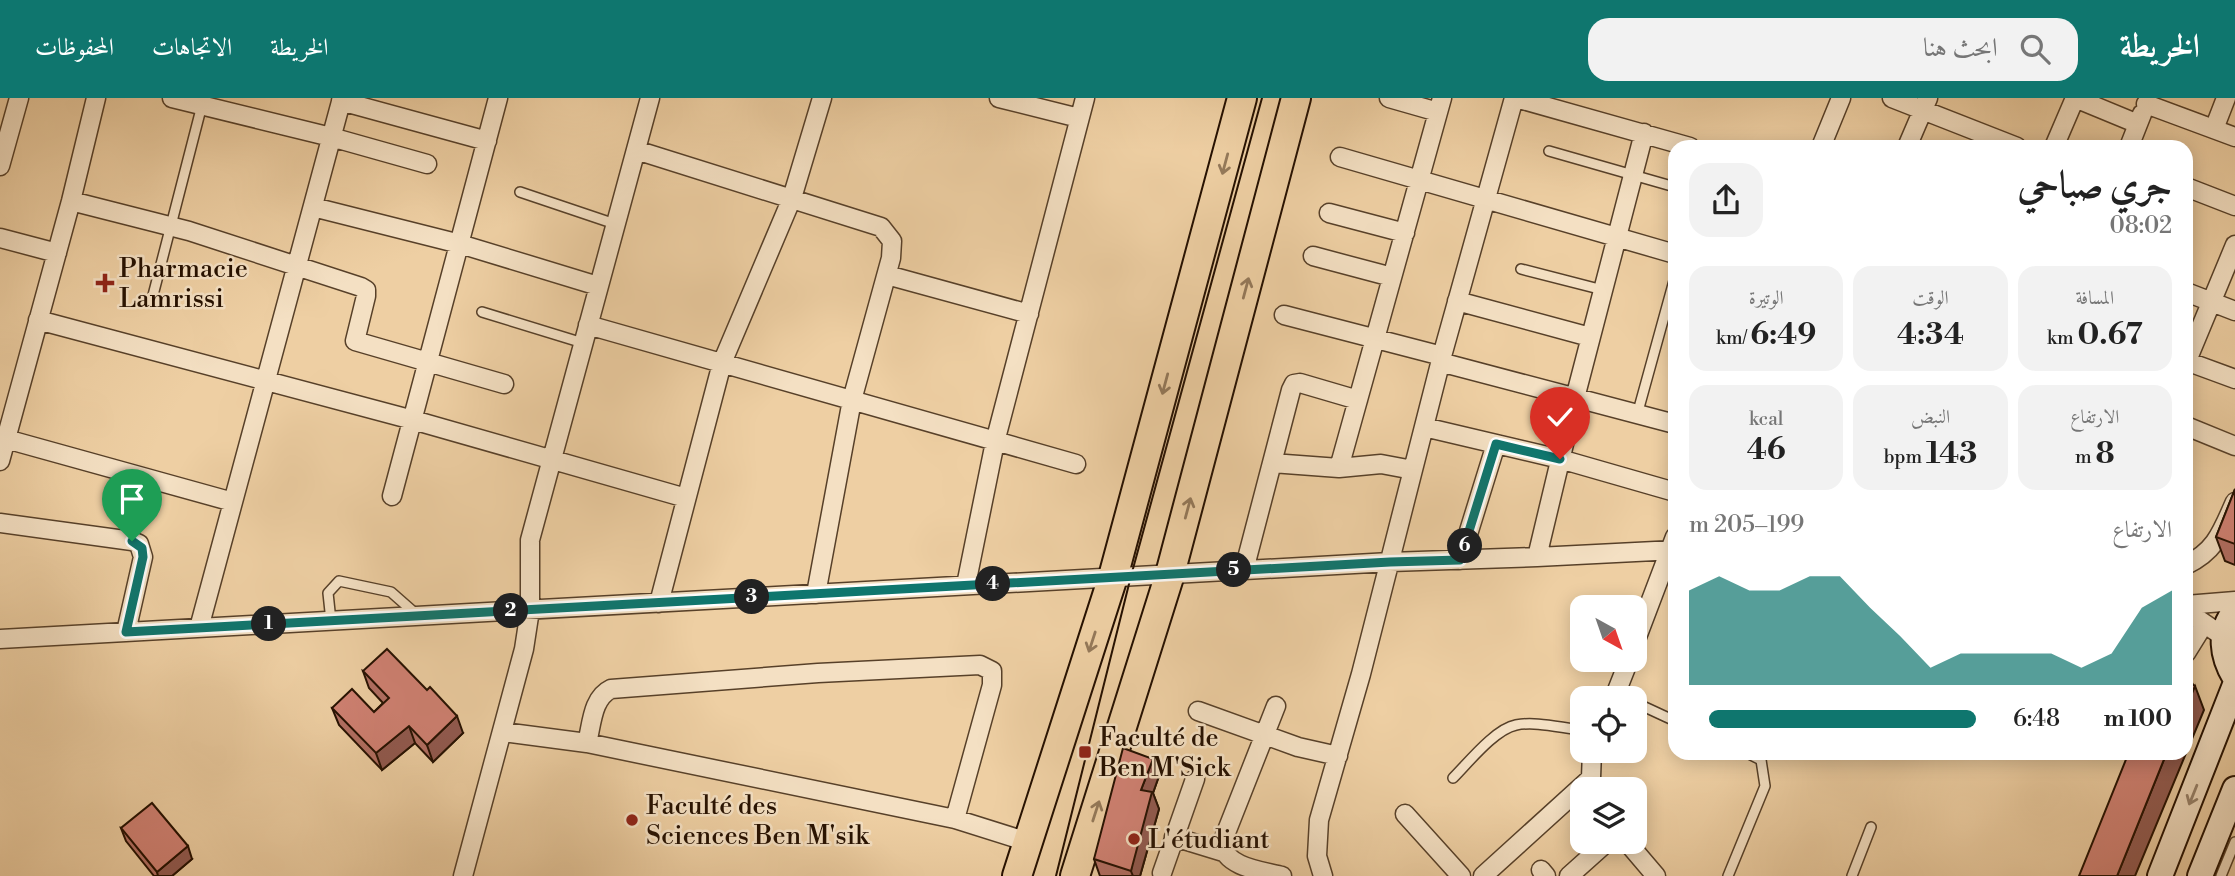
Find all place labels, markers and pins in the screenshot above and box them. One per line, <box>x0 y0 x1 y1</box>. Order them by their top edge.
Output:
place label: Pharmacie Lamrissi <box>119 253 248 315</box>
marker: Pharmacie Lamrissi <box>97 275 113 291</box>
pin <box>1530 387 1590 459</box>
pin <box>102 469 162 541</box>
pin: 6 <box>1448 528 1482 564</box>
pin: 5 <box>1216 552 1252 588</box>
pin: 4 <box>976 566 1010 602</box>
pin: 3 <box>734 580 770 614</box>
pin: 2 <box>494 594 528 628</box>
pin: 1 <box>252 606 286 642</box>
place label: Faculté de Ben M'Sick <box>1098 722 1232 784</box>
marker: Faculté de Ben M'Sick <box>1077 744 1093 760</box>
place label: Faculté des Sciences Ben M'sik <box>646 790 870 852</box>
marker: Faculté des Sciences Ben M'sik <box>624 812 640 828</box>
place label: L'étudiant <box>1148 824 1269 856</box>
marker: L'étudiant <box>1126 831 1142 847</box>

